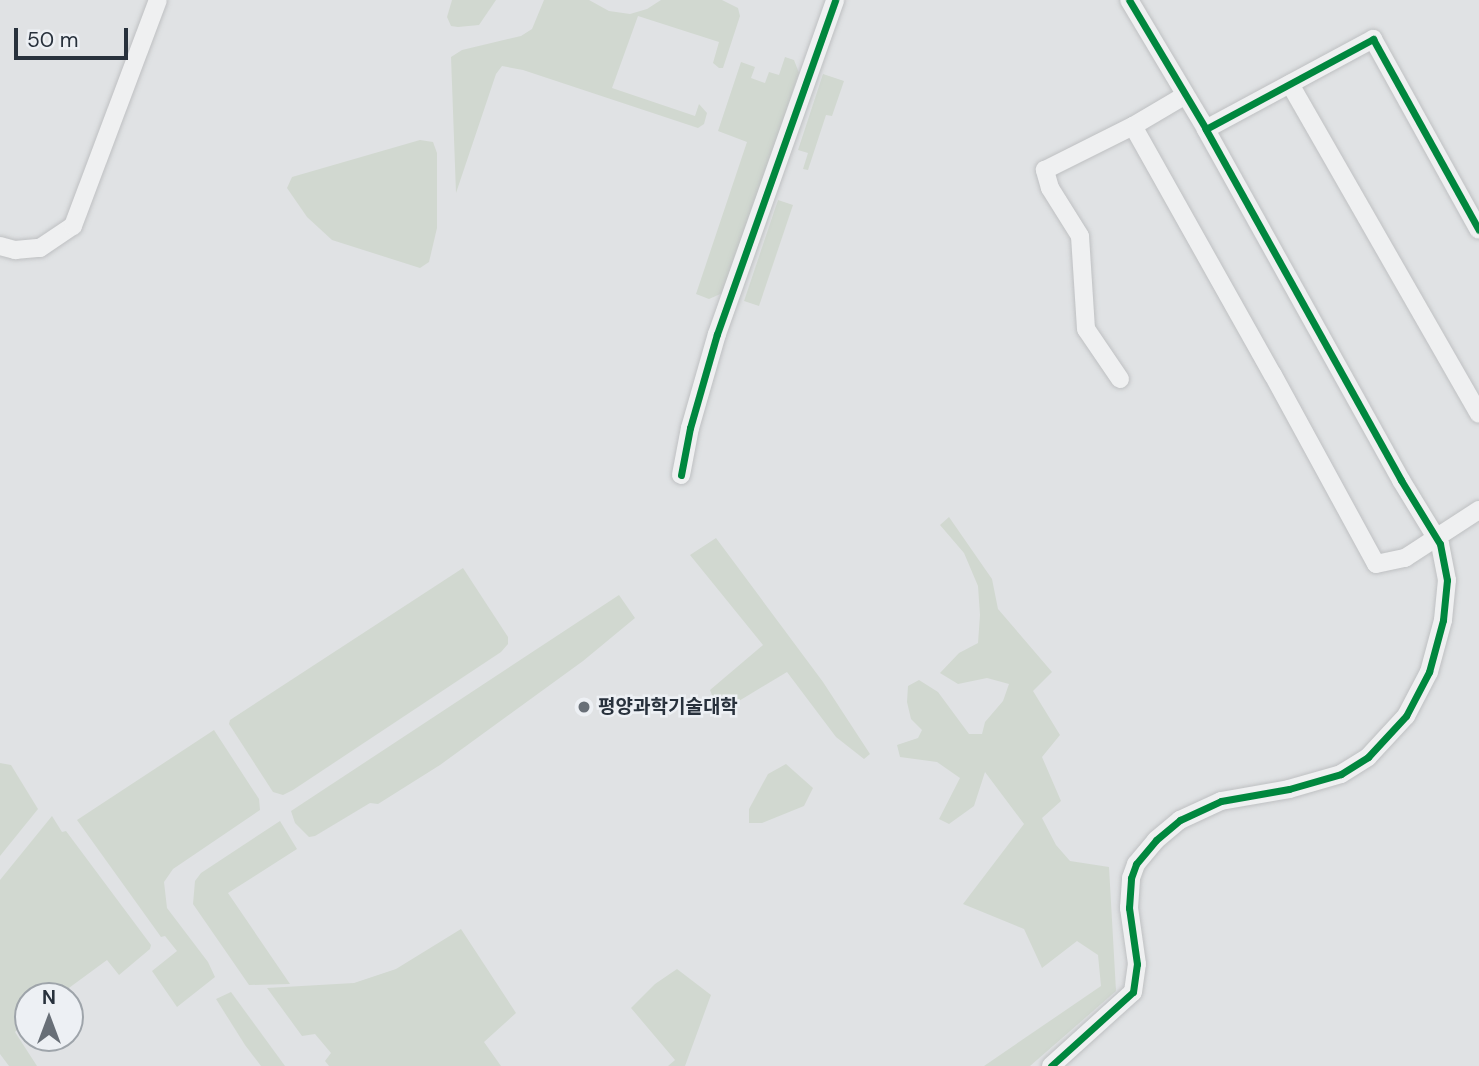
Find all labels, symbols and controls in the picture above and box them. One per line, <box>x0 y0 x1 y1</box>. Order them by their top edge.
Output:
scale bar <box>18 14 131 58</box>
text: 50 m <box>27 26 78 54</box>
place label: 평양과학기술대학 <box>598 696 738 718</box>
marker: 평양과학기술대학 <box>576 699 592 715</box>
north arrow <box>14 982 84 1052</box>
text: N <box>42 985 56 1010</box>

